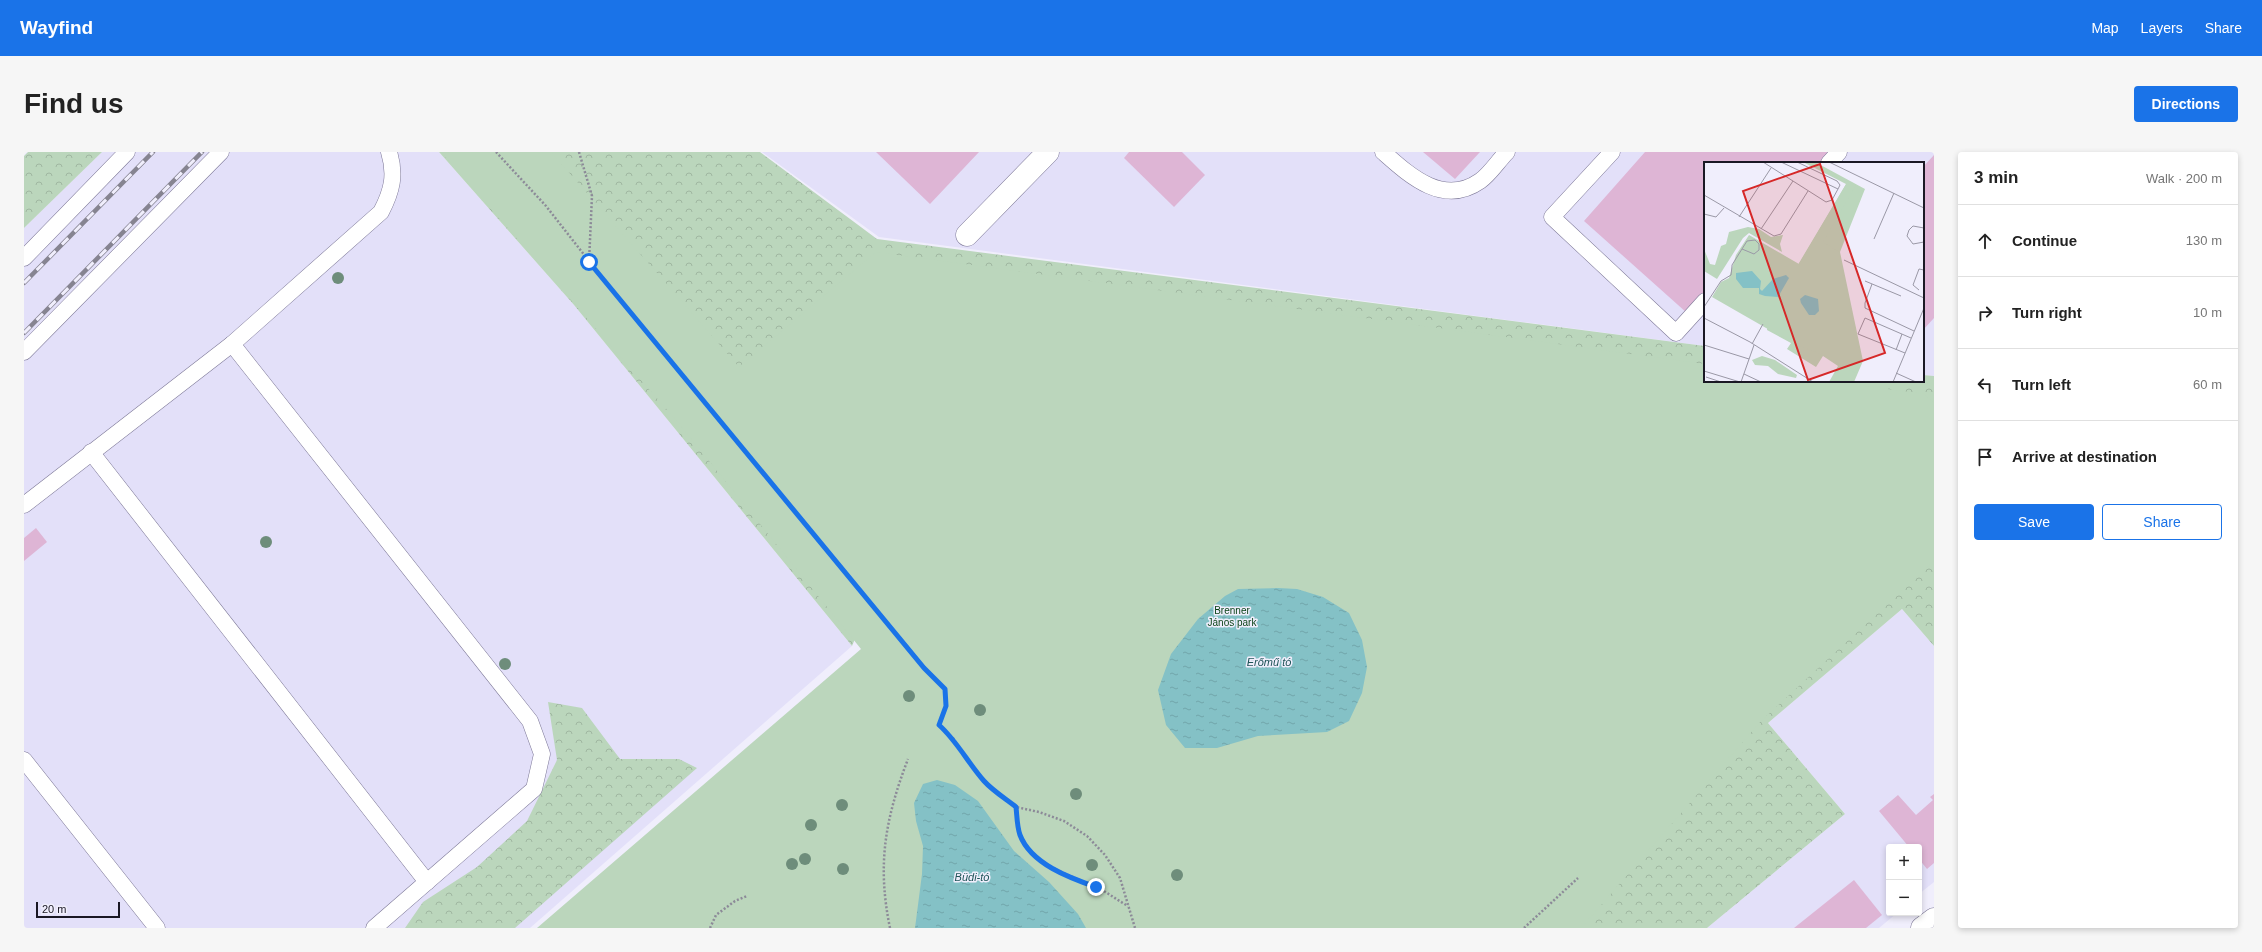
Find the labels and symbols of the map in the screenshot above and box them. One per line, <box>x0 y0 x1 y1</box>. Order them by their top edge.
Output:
inset map <box>1704 162 1924 382</box>
route start <box>580 253 598 271</box>
park label: Brenner János park <box>1208 605 1257 628</box>
water label: Erőmű tó <box>1247 656 1291 668</box>
water label: Büdi-tó <box>955 871 989 883</box>
route end <box>1087 878 1105 896</box>
scale bar <box>36 900 120 919</box>

